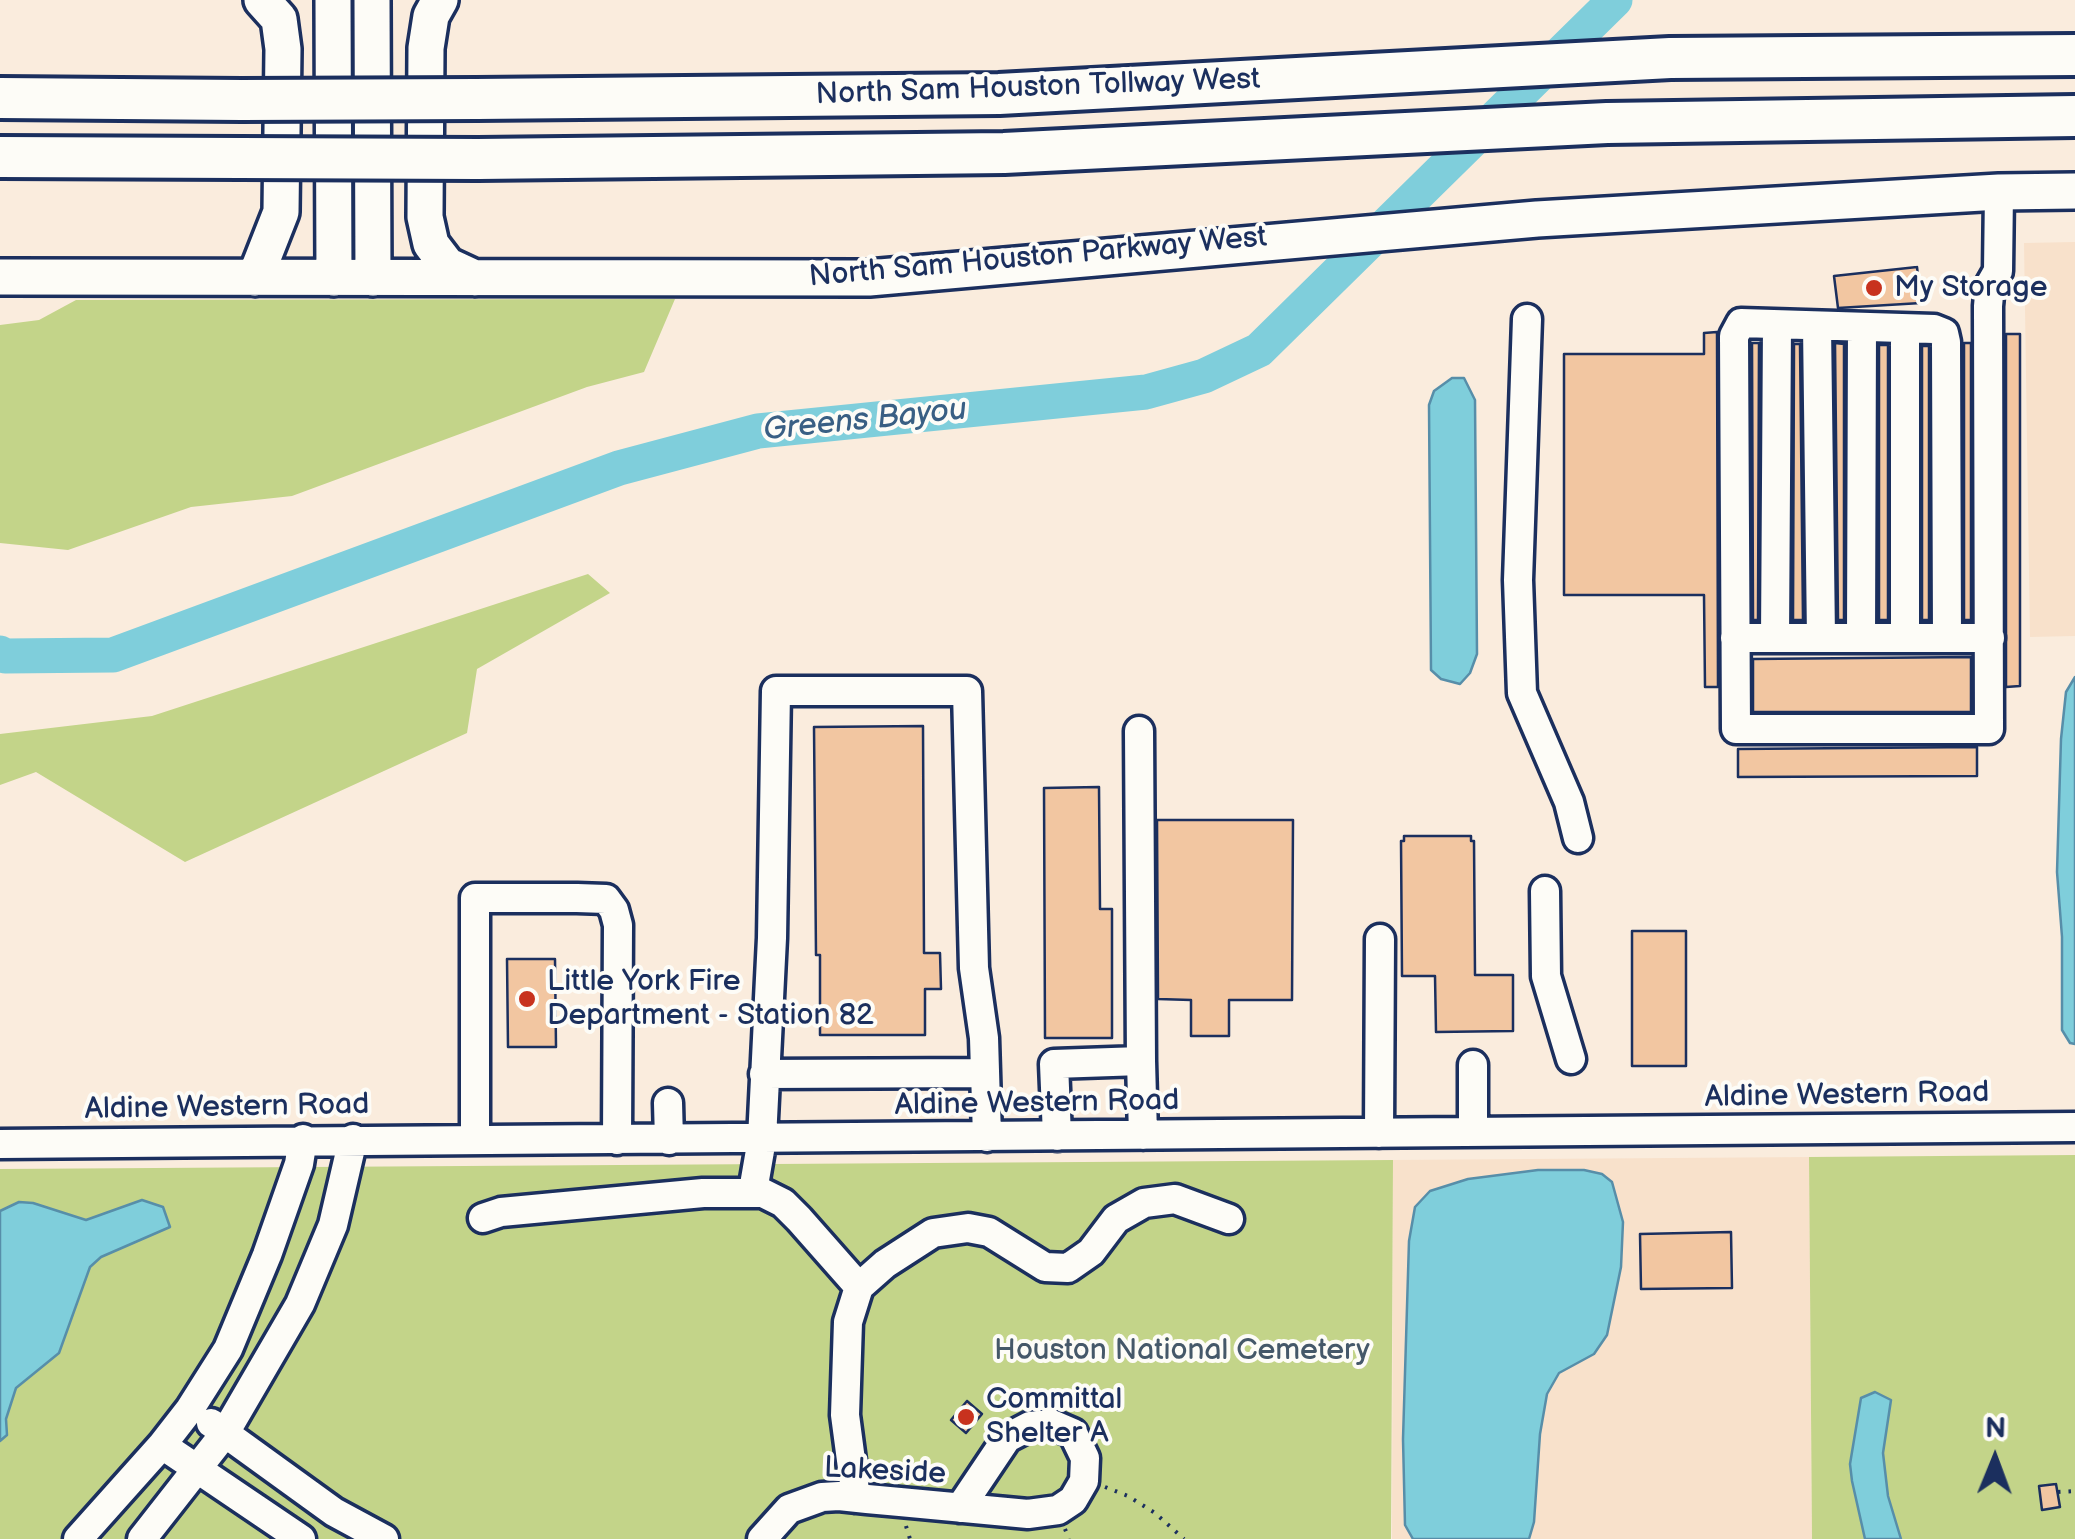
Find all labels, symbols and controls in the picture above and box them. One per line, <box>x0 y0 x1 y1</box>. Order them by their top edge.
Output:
street label: North Sam Houston Tollway West <box>815 62 1261 114</box>
street label: North Sam Houston Parkway West <box>808 220 1268 296</box>
place label: My Storage <box>1894 270 2047 306</box>
marker: My Storage <box>1863 277 1885 299</box>
water label: Greens Bayou <box>761 391 969 451</box>
place label: Little York Fire Department - Station 82 <box>547 964 874 1034</box>
marker: Little York Fire Department - Station 82 <box>516 988 538 1010</box>
street label: Aldine Western Road <box>1704 1076 1990 1116</box>
street label: Aldine Western Road <box>894 1084 1180 1124</box>
street label: Aldine Western Road <box>84 1088 370 1128</box>
park label: Houston National Cemetery <box>994 1333 1370 1369</box>
place label: Committal Shelter A <box>986 1382 1122 1452</box>
marker: Committal Shelter A <box>955 1406 977 1428</box>
north arrow <box>1945 1409 2045 1509</box>
text: N <box>1985 1412 2006 1445</box>
street label: Lakeside <box>823 1451 947 1493</box>

